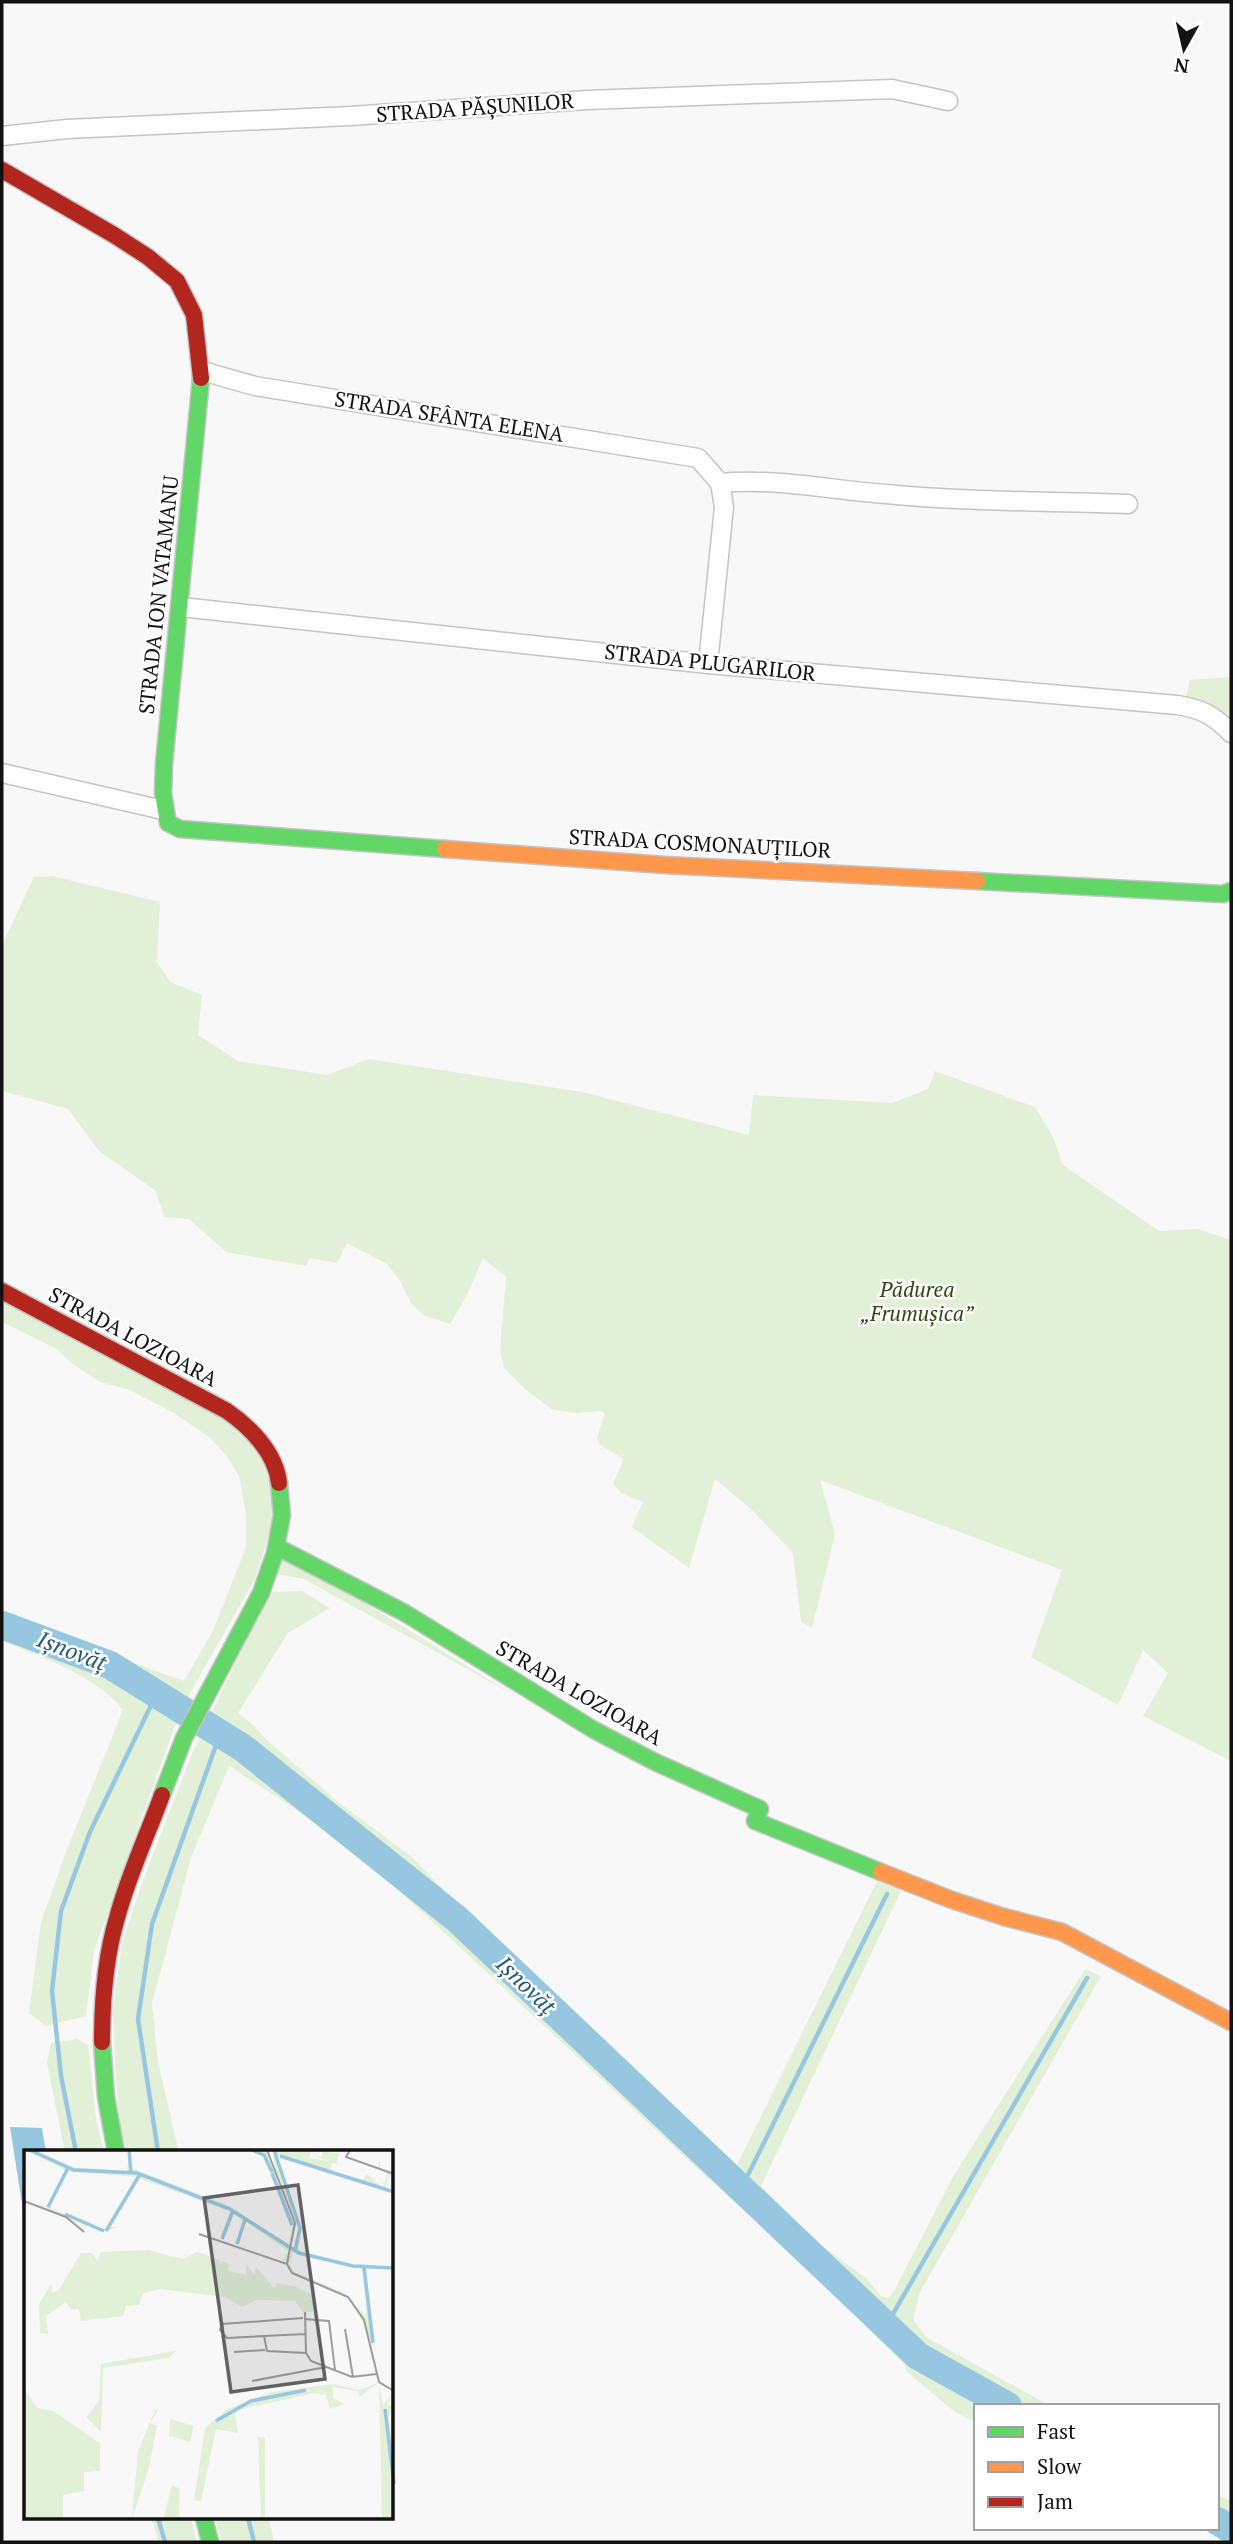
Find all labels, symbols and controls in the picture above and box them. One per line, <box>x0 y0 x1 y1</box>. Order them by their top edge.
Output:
north arrow <box>1149 14 1219 84</box>
text: N <box>1172 53 1190 80</box>
street label: STRADA PĂȘUNILOR <box>375 86 575 128</box>
street label: STRADA SFÂNTA ELENA <box>333 384 566 448</box>
street label: STRADA ION VATAMANU <box>132 474 184 716</box>
street label: STRADA PLUGARILOR <box>603 637 818 687</box>
street label: STRADA COSMONAUȚILOR <box>568 822 832 864</box>
park label: Pădurea „Frumușica” <box>860 1275 975 1327</box>
street label: STRADA LOZIOARA <box>44 1280 223 1393</box>
water label: Ișnovăț <box>32 1623 112 1678</box>
street label: STRADA LOZIOARA <box>491 1633 668 1751</box>
water label: Ișnovăț <box>489 1948 564 2022</box>
inset map <box>24 2150 394 2520</box>
legend <box>974 2404 1219 2530</box>
text: Fast <box>1037 2417 1076 2445</box>
text: Slow <box>1037 2452 1082 2480</box>
text: Jam <box>1037 2487 1073 2515</box>

